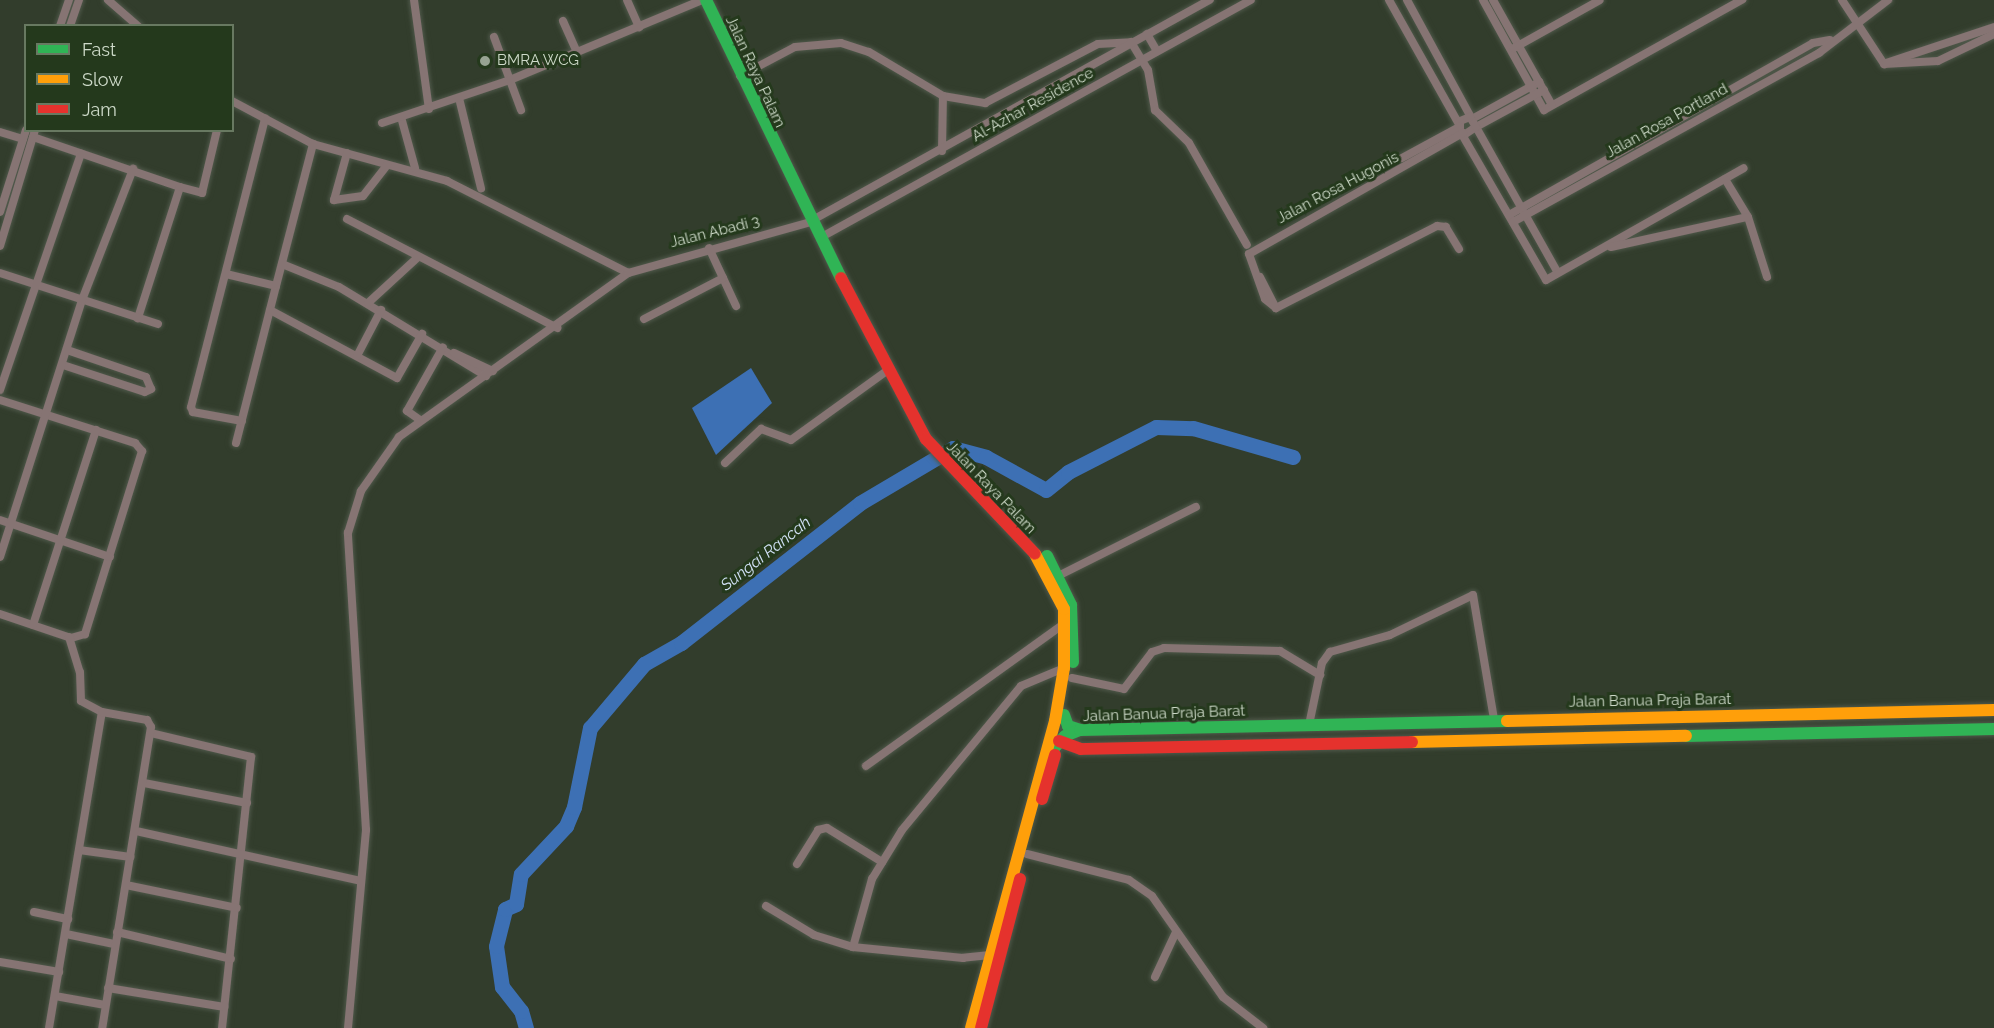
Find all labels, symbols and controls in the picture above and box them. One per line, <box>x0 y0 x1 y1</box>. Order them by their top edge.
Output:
street label: Jalan Raya Palam <box>721 13 789 131</box>
legend <box>24 24 234 132</box>
text: Fast <box>82 39 116 60</box>
place label: BMRA WCG <box>497 52 580 70</box>
marker: BMRA WCG <box>478 54 492 68</box>
street label: Al-Azhar Residence <box>969 64 1097 146</box>
text: Slow <box>82 69 123 90</box>
street label: Jalan Rosa Portland <box>1603 80 1731 162</box>
text: Jam <box>82 99 117 120</box>
street label: Jalan Rosa Hugonis <box>1274 148 1402 228</box>
street label: Jalan Abadi 3 <box>668 212 762 252</box>
street label: Jalan Raya Palam <box>942 438 1040 538</box>
water label: Sungai Rancah <box>717 513 815 595</box>
street label: Jalan Banua Praja Barat <box>1569 691 1731 711</box>
street label: Jalan Banua Praja Barat <box>1082 702 1246 726</box>

